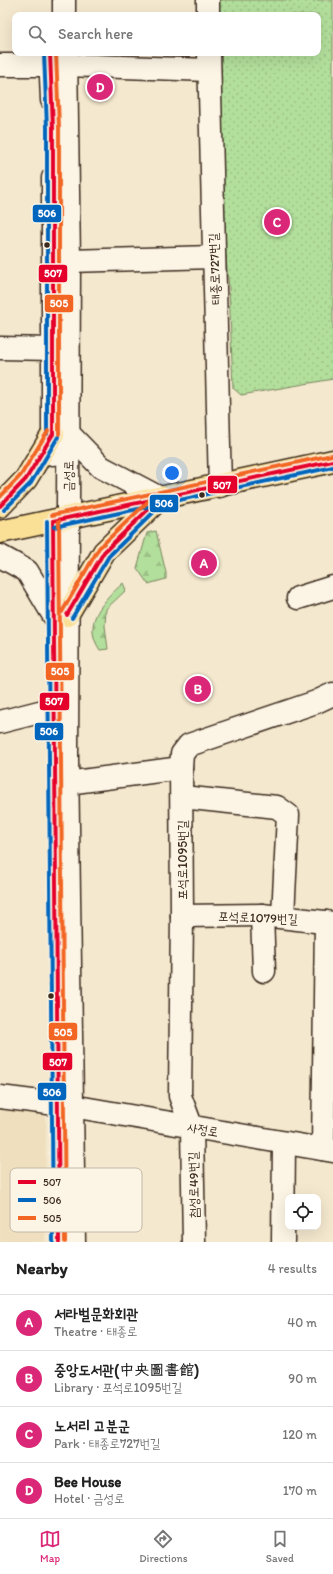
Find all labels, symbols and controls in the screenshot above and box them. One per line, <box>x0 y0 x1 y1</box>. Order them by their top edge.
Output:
search box <box>12 12 321 56</box>
icon: search <box>26 23 48 45</box>
text: Search here <box>58 25 133 43</box>
pin: D <box>87 72 113 102</box>
line badge: 506 <box>32 204 62 223</box>
text: 506 <box>38 207 56 220</box>
pin: C <box>264 207 290 237</box>
street label: 태종로727번길 <box>206 233 223 305</box>
unlabelled marker <box>42 240 52 250</box>
line badge: 507 <box>38 264 68 283</box>
text: 507 <box>44 267 63 280</box>
line badge: 505 <box>44 294 74 313</box>
text: 505 <box>50 297 68 310</box>
street label: 금성로 <box>61 460 76 492</box>
your location <box>162 463 182 483</box>
line badge: 507 <box>207 475 238 494</box>
text: 507 <box>213 479 232 492</box>
unlabelled marker <box>197 490 207 500</box>
line badge: 506 <box>149 494 179 513</box>
text: 506 <box>155 497 173 510</box>
pin: A <box>191 548 217 578</box>
line badge: 505 <box>45 662 75 681</box>
text: 505 <box>51 665 69 678</box>
pin: B <box>185 674 211 704</box>
line badge: 507 <box>39 692 70 711</box>
text: 507 <box>45 695 64 708</box>
line badge: 506 <box>34 722 64 741</box>
text: 506 <box>40 725 58 738</box>
street label: 포석로1095번길 <box>175 820 190 900</box>
street label: 포석로1079번길 <box>218 909 298 926</box>
unlabelled marker <box>46 991 56 1001</box>
line badge: 505 <box>48 1022 78 1041</box>
text: 505 <box>54 1026 72 1039</box>
line badge: 507 <box>42 1052 73 1071</box>
text: 507 <box>49 1056 68 1069</box>
line badge: 506 <box>37 1082 67 1101</box>
text: 506 <box>43 1086 61 1099</box>
street label: 사정로 <box>185 1119 220 1140</box>
street label: 첨성로49번길 <box>185 1151 202 1219</box>
legend <box>10 1168 142 1232</box>
text: 507 <box>43 1176 62 1189</box>
text: 506 <box>43 1194 62 1207</box>
map controls <box>285 1194 321 1230</box>
button: locate <box>285 1194 321 1230</box>
text: 505 <box>43 1212 62 1225</box>
text: Nearby <box>16 1258 68 1278</box>
text: 4 results <box>268 1261 317 1276</box>
text: 서라벌문화회관 <box>54 1305 139 1323</box>
text: A <box>25 1315 33 1330</box>
text: 40 m <box>287 1315 317 1330</box>
text: Theatre · 태종로 <box>54 1324 138 1339</box>
text: 중앙도서관(中央圖書館) <box>54 1361 199 1379</box>
text: B <box>25 1371 33 1386</box>
text: 90 m <box>288 1371 317 1386</box>
text: Library · 포석로1095번길 <box>54 1380 182 1395</box>
text: 노서리 고분군 <box>54 1417 130 1435</box>
text: C <box>25 1427 33 1442</box>
text: 120 m <box>282 1427 317 1442</box>
text: Park · 태종로727번길 <box>54 1436 161 1451</box>
text: Bee House <box>54 1473 121 1491</box>
text: D <box>25 1483 33 1498</box>
text: 170 m <box>283 1483 317 1498</box>
text: Hotel · 금성로 <box>54 1491 125 1506</box>
tab: Map <box>39 1528 61 1565</box>
tab: Directions <box>139 1528 188 1565</box>
tab: Saved <box>266 1528 294 1565</box>

